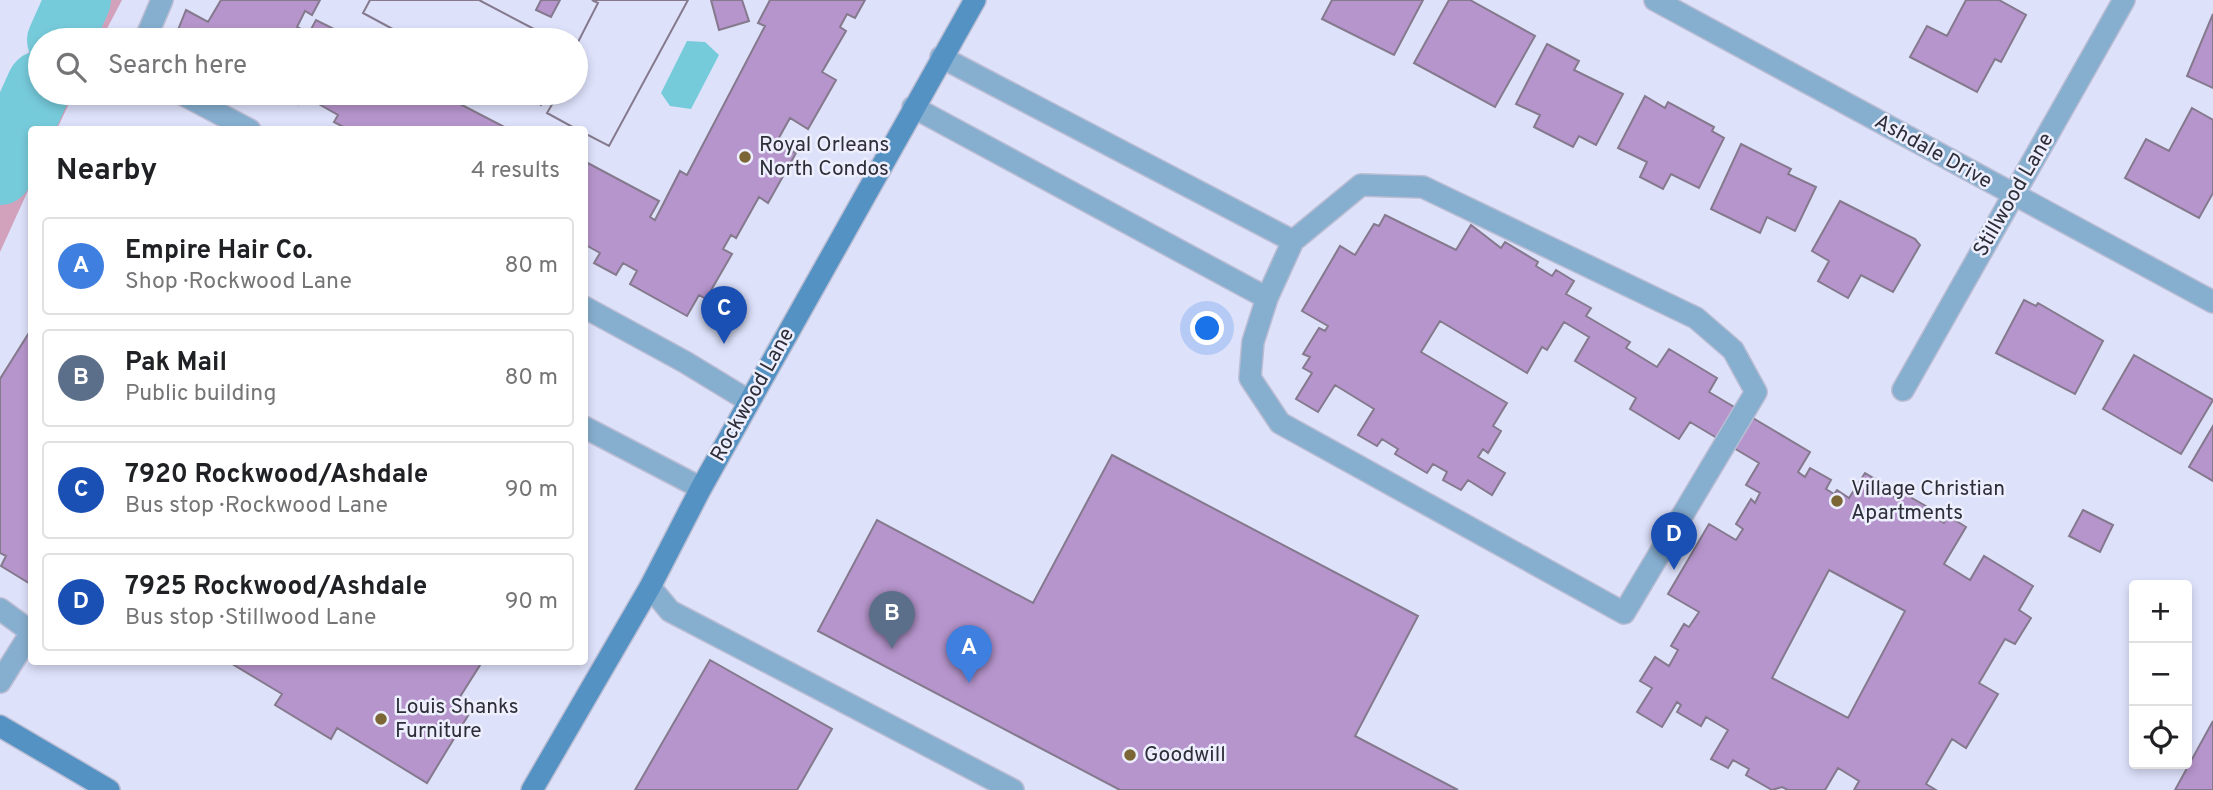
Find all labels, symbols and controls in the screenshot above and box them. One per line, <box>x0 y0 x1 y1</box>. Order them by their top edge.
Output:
search box <box>28 28 588 105</box>
icon: search <box>52 48 90 86</box>
text: Search here <box>108 50 247 83</box>
street label: Ashdale Drive <box>1869 109 1997 195</box>
street label: Stillwood Lane <box>1968 128 2060 262</box>
place label: Royal Orleans North Condos <box>759 132 889 183</box>
marker: Royal Orleans North Condos <box>737 149 753 165</box>
text: Nearby <box>56 153 157 190</box>
text: 4 results <box>471 157 560 186</box>
text: Empire Hair Co. <box>125 235 313 268</box>
text: A <box>73 252 89 281</box>
text: 80 m <box>505 252 558 281</box>
text: Shop · Rockwood Lane <box>125 268 352 297</box>
pin: C <box>701 286 747 344</box>
your location <box>1190 311 1224 345</box>
street label: Rockwood Lane <box>705 323 801 467</box>
text: Pak Mail <box>125 347 227 380</box>
text: B <box>73 364 89 393</box>
text: 80 m <box>505 364 558 393</box>
text: Public building <box>125 380 277 409</box>
text: 7920 Rockwood/Ashdale <box>125 459 428 492</box>
text: C <box>74 476 88 505</box>
text: 90 m <box>505 476 558 505</box>
place label: Village Christian Apartments <box>1851 476 2005 527</box>
text: Bus stop · Rockwood Lane <box>125 492 388 521</box>
marker: Village Christian Apartments <box>1829 493 1845 509</box>
pin: D <box>1651 512 1697 570</box>
text: 7925 Rockwood/Ashdale <box>125 571 427 604</box>
map controls <box>2129 580 2192 769</box>
button: + <box>2129 580 2192 643</box>
text: D <box>73 588 89 617</box>
text: 90 m <box>505 588 558 617</box>
pin: B <box>869 591 915 649</box>
text: Bus stop · Stillwood Lane <box>125 604 376 633</box>
pin: A <box>946 625 992 683</box>
button: − <box>2129 643 2192 706</box>
place label: Louis Shanks Furniture <box>395 694 519 745</box>
button: locate <box>2129 706 2192 769</box>
marker: Louis Shanks Furniture <box>373 711 389 727</box>
place label: Goodwill <box>1144 742 1226 769</box>
marker: Goodwill <box>1122 747 1138 763</box>

